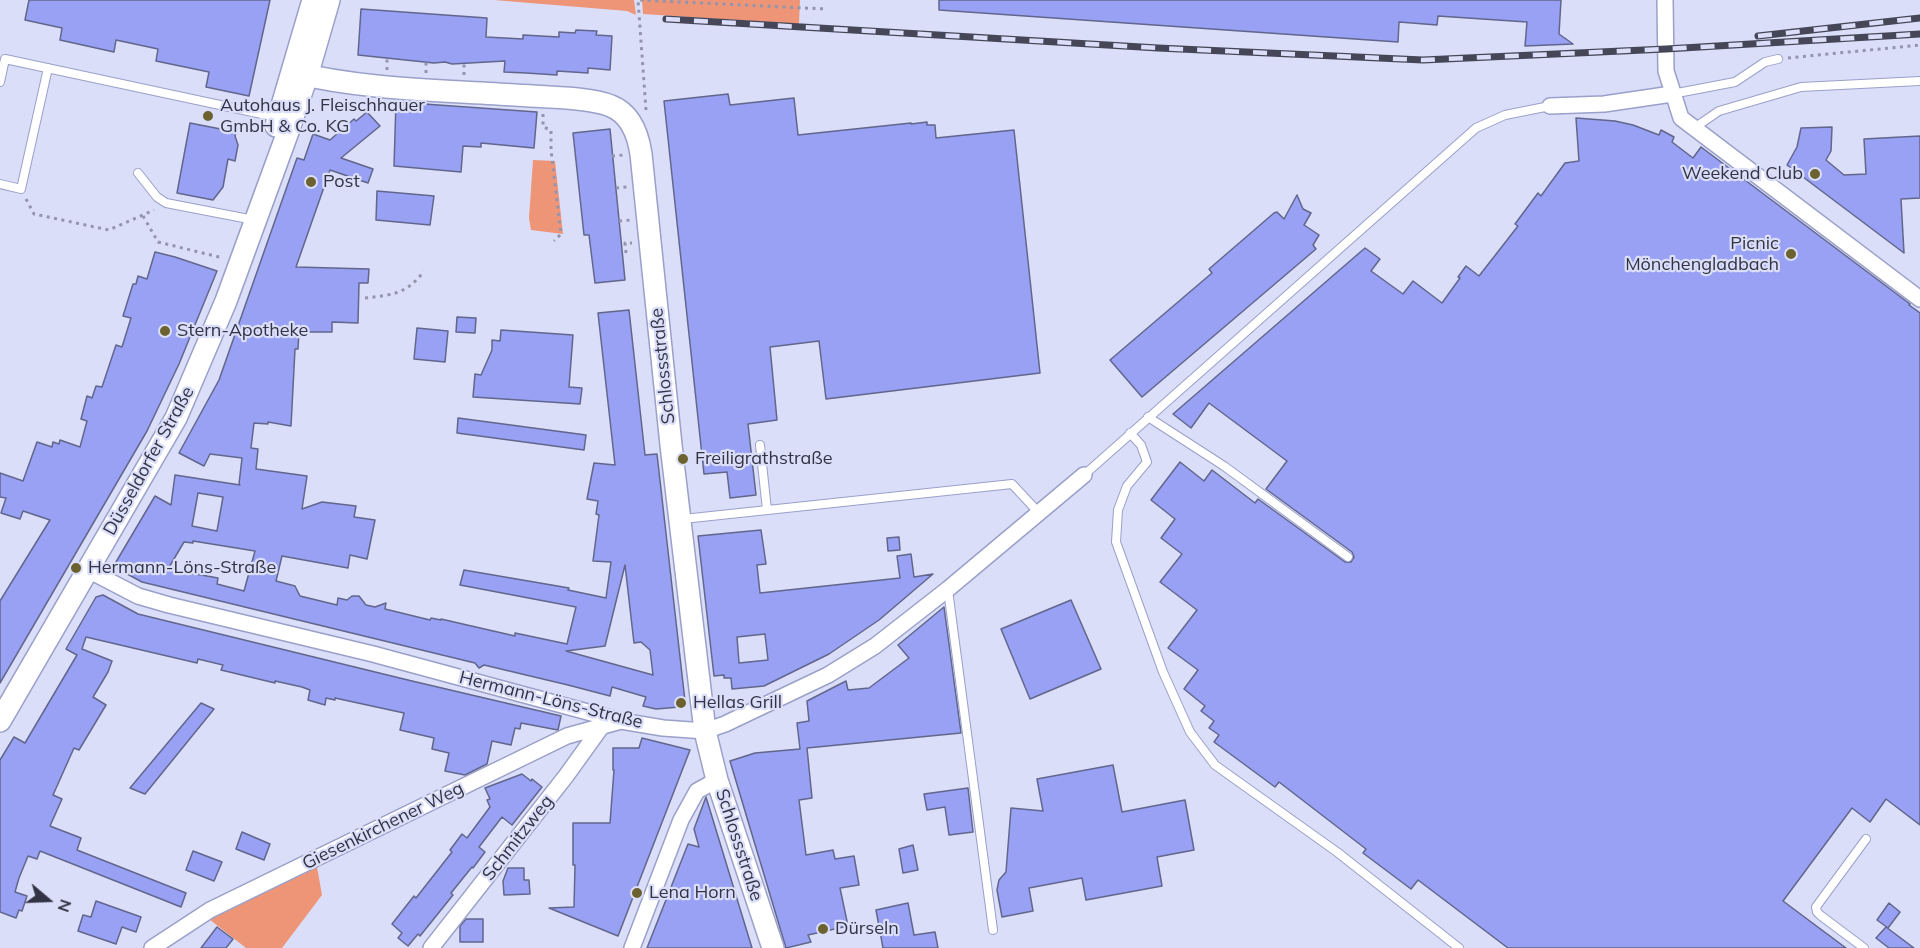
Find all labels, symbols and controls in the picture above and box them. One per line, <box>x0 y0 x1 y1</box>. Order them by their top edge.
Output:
place label: Autohaus J. Fleischhauer GmbH & Co. KG <box>220 95 425 138</box>
marker: Autohaus J. Fleischhauer GmbH & Co. KG <box>201 109 215 123</box>
place label: Weekend Club <box>1682 163 1803 185</box>
marker: Weekend Club <box>1808 167 1822 181</box>
place label: Post <box>323 171 360 193</box>
marker: Post <box>304 175 318 189</box>
place label: Picnic Mönchengladbach <box>1625 233 1779 276</box>
marker: Picnic Mönchengladbach <box>1784 247 1798 261</box>
street label: Schlossstraße <box>646 307 680 425</box>
place label: Stern-Apotheke <box>177 320 308 342</box>
marker: Stern-Apotheke <box>158 324 172 338</box>
street label: Düsseldorfer Straße <box>99 383 199 539</box>
place label: Freiligrathstraße <box>695 448 833 470</box>
marker: Freiligrathstraße <box>676 452 690 466</box>
place label: Hermann-Löns-Straße <box>88 557 276 579</box>
marker: Hermann-Löns-Straße <box>69 561 83 575</box>
street label: Hermann-Löns-Straße <box>457 667 645 733</box>
place label: Hellas Grill <box>693 692 782 714</box>
marker: Hellas Grill <box>674 696 688 710</box>
street label: Giesenkirchener Weg <box>299 778 467 874</box>
street label: Schlossstraße <box>711 786 767 904</box>
street label: Schmitzweg <box>478 791 558 885</box>
north arrow <box>18 870 78 930</box>
place label: Lena Horn <box>649 882 736 904</box>
marker: Lena Horn <box>630 886 644 900</box>
text: N <box>54 897 76 915</box>
place label: Dürseln <box>835 918 899 940</box>
marker: Dürseln <box>816 922 830 936</box>

